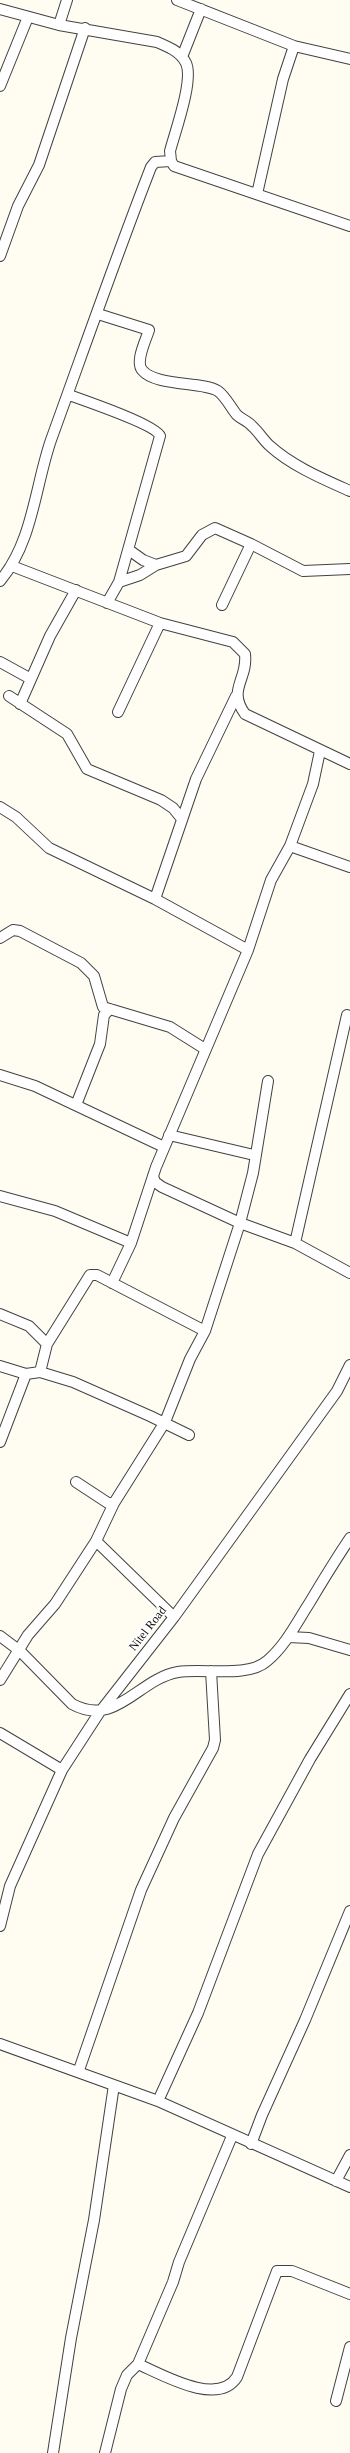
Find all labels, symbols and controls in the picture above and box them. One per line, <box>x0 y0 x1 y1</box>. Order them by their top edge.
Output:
street label: Nitel Road <box>126 1604 170 1654</box>

